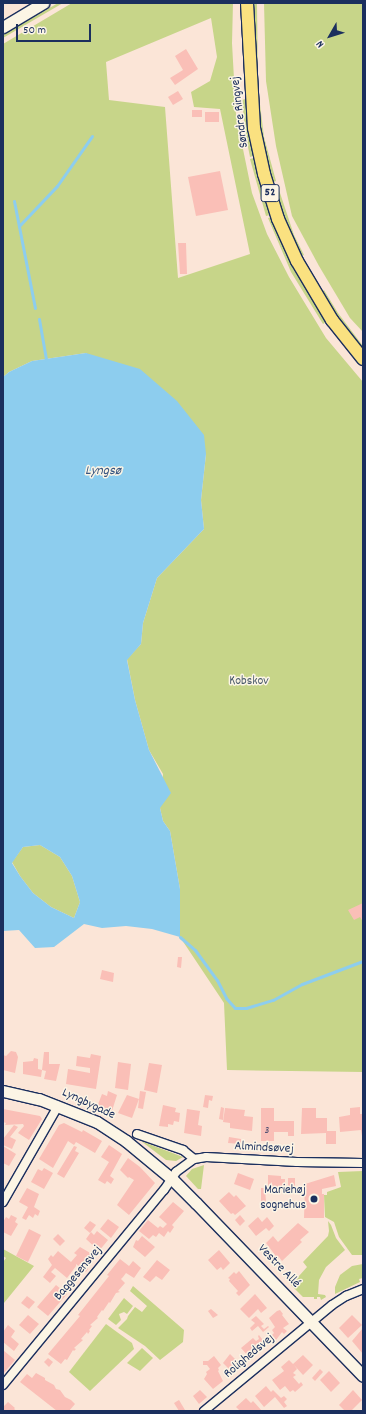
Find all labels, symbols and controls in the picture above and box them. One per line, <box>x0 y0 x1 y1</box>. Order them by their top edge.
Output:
scale bar <box>18 16 93 42</box>
north arrow <box>310 16 350 56</box>
text: 50 m <box>23 22 46 39</box>
text: N <box>313 36 329 51</box>
street label: Søndre Ringvej <box>229 75 253 149</box>
road number: 52 <box>260 183 280 203</box>
water label: Lyngsø <box>85 463 121 479</box>
park label: Kobskov <box>229 674 269 690</box>
street label: Lyngbygade <box>59 1086 117 1124</box>
house number: 3 <box>265 1124 269 1138</box>
street label: Almindsøvej <box>234 1140 294 1158</box>
place label: Mariehøj sognehus <box>260 1184 306 1215</box>
marker: Mariehøj sognehus <box>309 1194 319 1204</box>
street label: Vestre Allé <box>253 1242 303 1292</box>
street label: Baggesensvej <box>52 1243 106 1305</box>
street label: Rolighedsvej <box>222 1331 278 1383</box>

